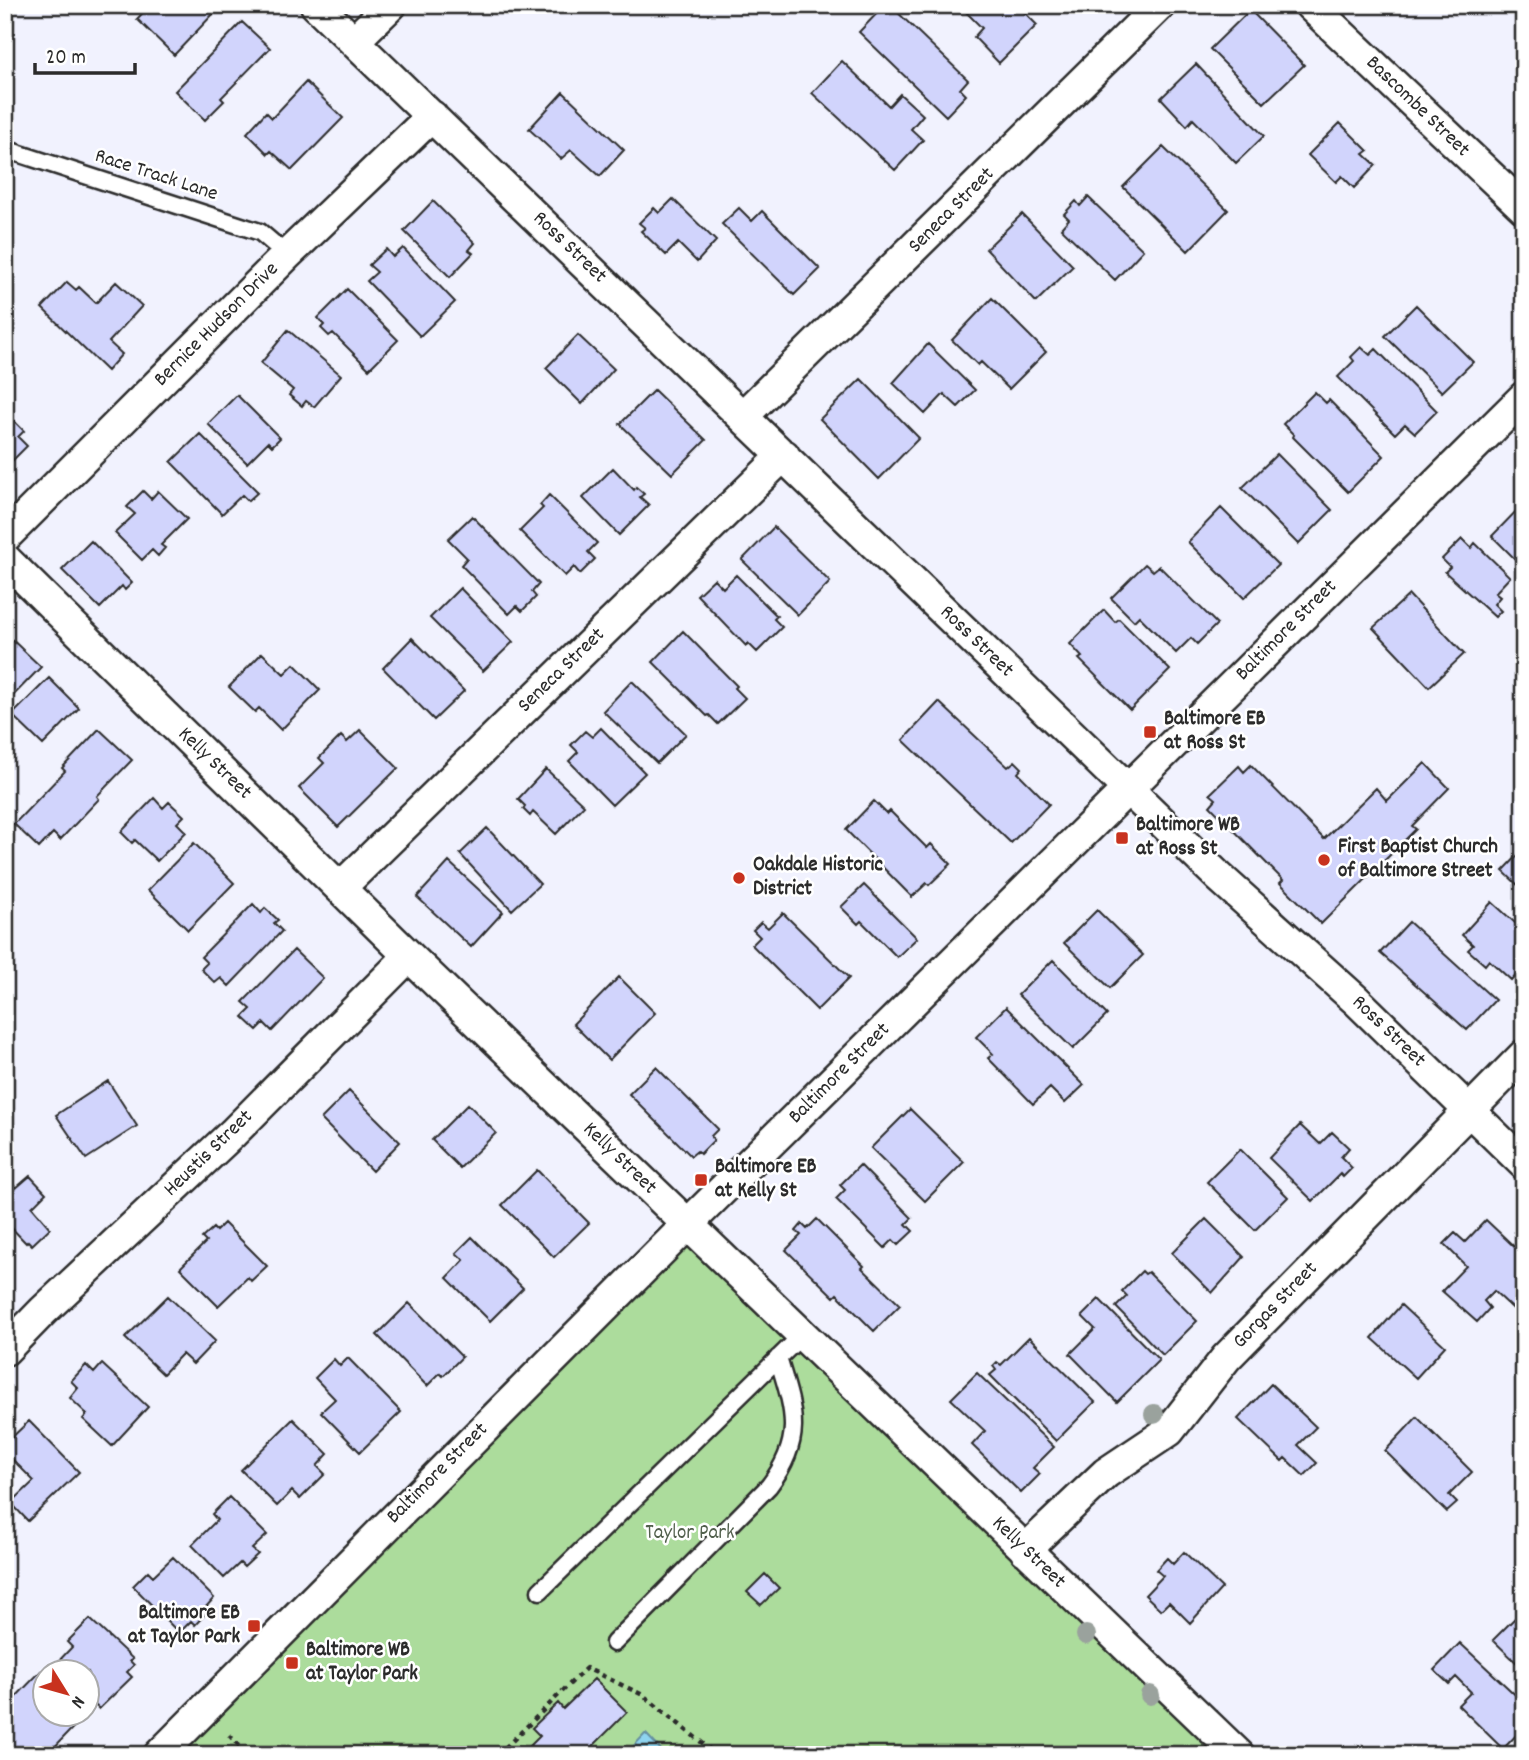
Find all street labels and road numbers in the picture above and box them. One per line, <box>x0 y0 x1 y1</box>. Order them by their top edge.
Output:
street label: Bascombe Street <box>1358 49 1476 165</box>
street label: Race Track Lane <box>91 142 221 210</box>
street label: Seneca Street <box>902 161 1002 261</box>
street label: Ross Street <box>525 205 613 291</box>
street label: Bernice Hudson Drive <box>148 256 286 394</box>
street label: Baltimore Street <box>1229 573 1345 689</box>
street label: Ross Street <box>932 599 1020 685</box>
street label: Seneca Street <box>511 621 613 721</box>
street label: Kelly Street <box>170 721 258 807</box>
street label: Ross Street <box>1344 989 1432 1075</box>
street label: Baltimore Street <box>782 1016 898 1132</box>
street label: Heustis Street <box>158 1103 261 1204</box>
street label: Kelly Street <box>575 1116 663 1202</box>
street label: Gorgas Street <box>1226 1255 1326 1357</box>
street label: Baltimore Street <box>380 1416 496 1532</box>
street label: Kelly Street <box>984 1510 1072 1596</box>

